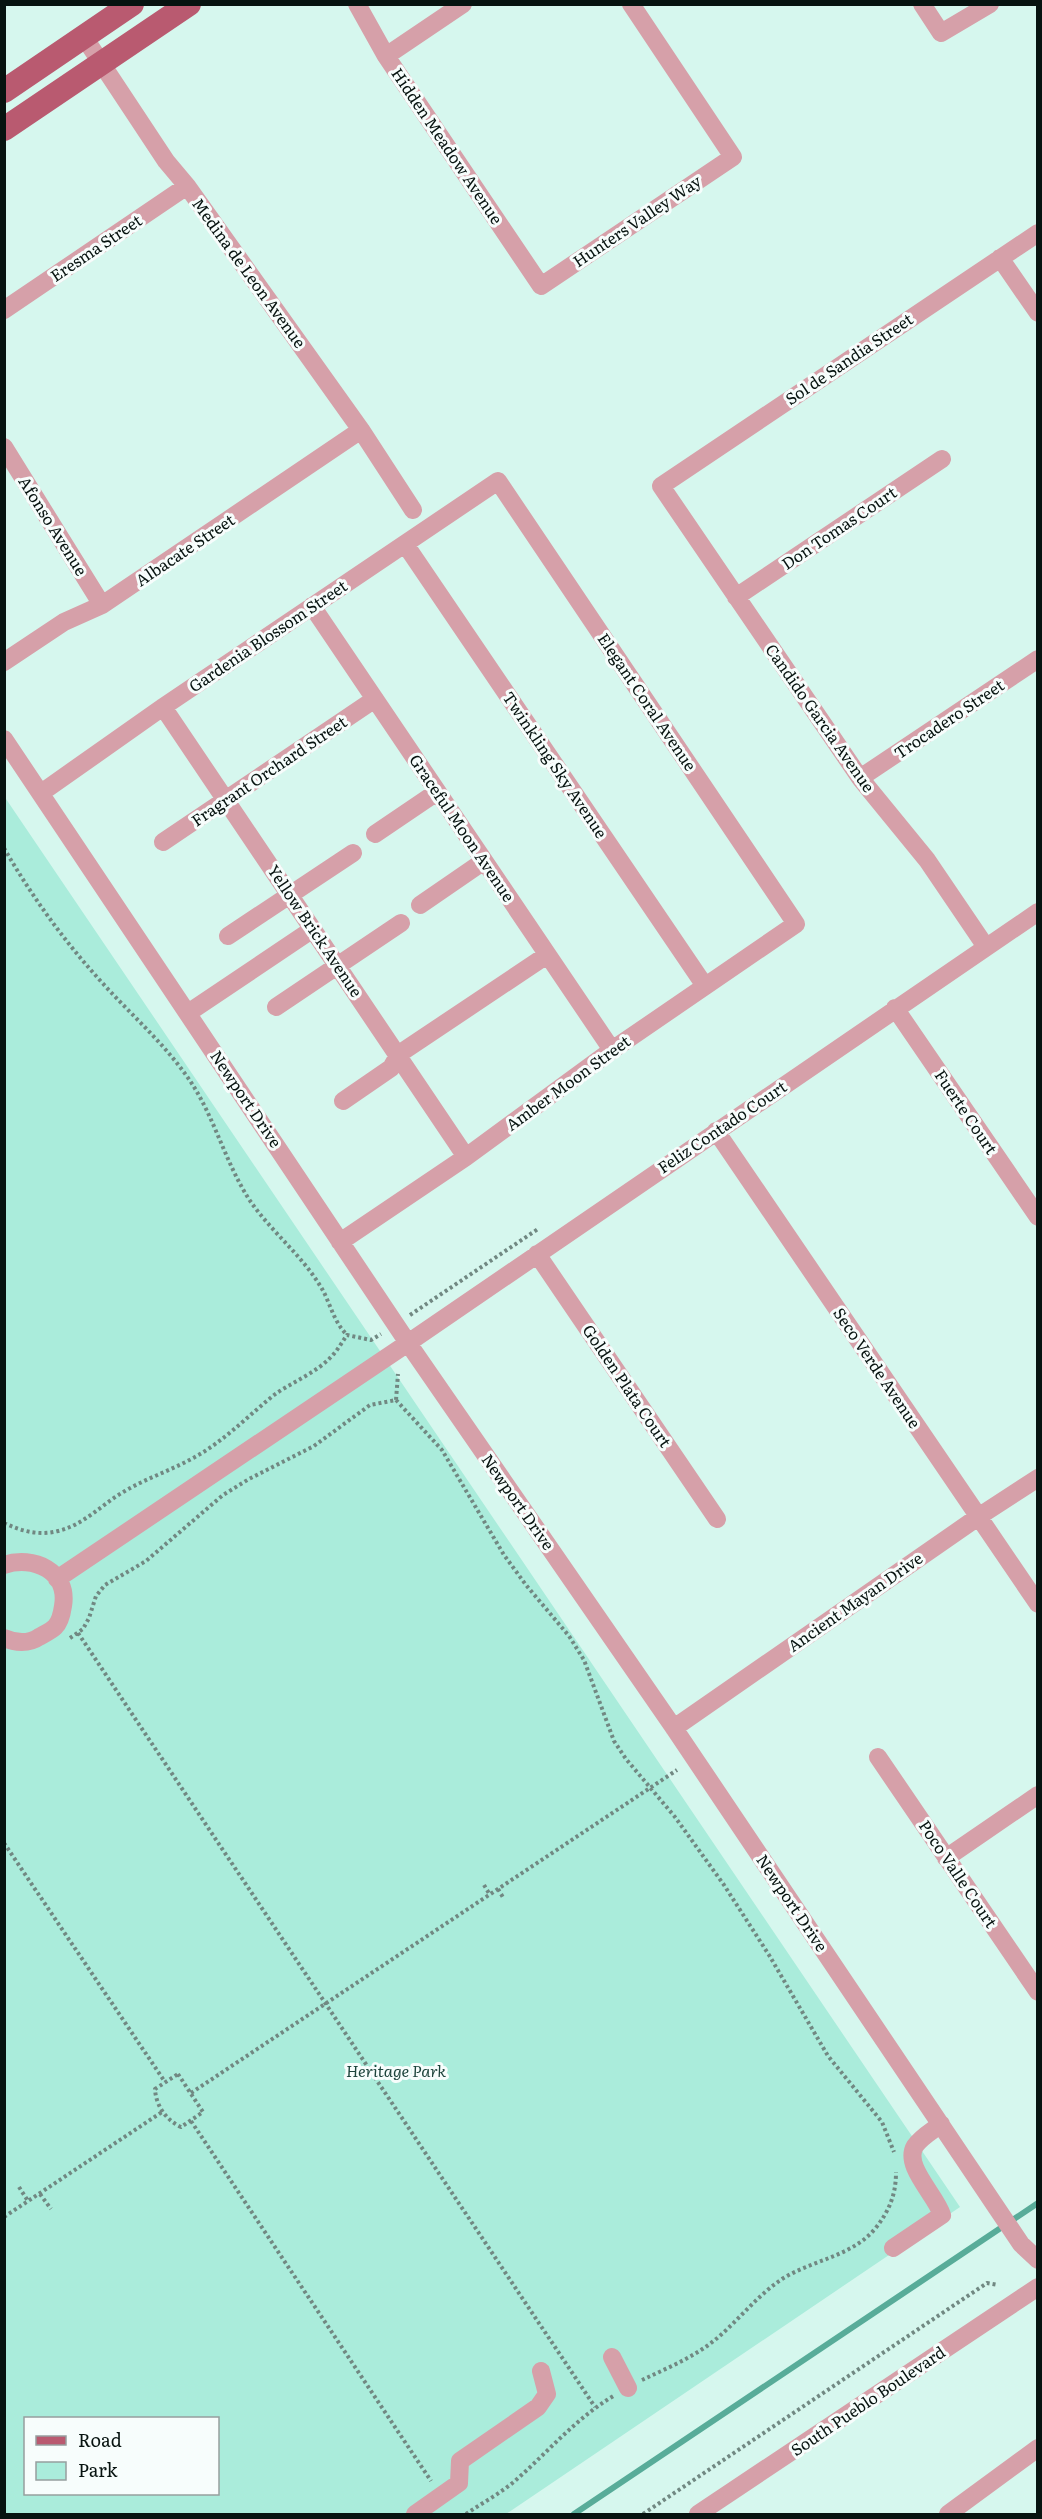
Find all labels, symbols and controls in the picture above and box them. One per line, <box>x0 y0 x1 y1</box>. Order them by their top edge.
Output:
street label: Hidden Meadow Avenue <box>386 62 509 229</box>
street label: Hunters Valley Way <box>567 168 706 272</box>
street label: Medina de Leon Avenue <box>187 192 313 352</box>
street label: Eresma Street <box>45 207 147 287</box>
street label: Sol de Sandia Street <box>780 306 918 410</box>
street label: Afonso Avenue <box>14 471 94 580</box>
street label: Don Tomas Court <box>776 479 901 575</box>
street label: Albacate Street <box>130 507 239 591</box>
street label: Gardenia Blossom Street <box>183 573 352 697</box>
street label: Elegant Coral Avenue <box>593 628 703 775</box>
street label: Candido Garcia Avenue <box>760 638 881 797</box>
street label: Trocadero Street <box>889 672 1009 764</box>
street label: Twinkling Sky Avenue <box>498 686 614 843</box>
street label: Fragrant Orchard Street <box>186 709 352 831</box>
street label: Graceful Moon Avenue <box>404 749 521 906</box>
street label: Yellow Brick Avenue <box>262 859 369 1001</box>
street label: Amber Moon Street <box>500 1028 635 1136</box>
street label: Newport Drive <box>205 1045 288 1152</box>
street label: Fuerte Court <box>930 1064 1004 1159</box>
street label: Feliz Contado Court <box>652 1074 791 1178</box>
street label: Seco Verde Avenue <box>828 1302 927 1433</box>
street label: Golden Plata Court <box>578 1319 678 1452</box>
street label: Newport Drive <box>477 1448 561 1555</box>
street label: Ancient Mayan Drive <box>782 1545 927 1657</box>
street label: Poco Valle Court <box>914 1815 1004 1933</box>
street label: Newport Drive <box>751 1849 834 1956</box>
park label: Heritage Park <box>346 2058 446 2082</box>
street label: South Pueblo Boulevard <box>785 2339 950 2461</box>
legend <box>24 2417 219 2495</box>
text: Road <box>78 2426 122 2453</box>
text: Park <box>78 2456 119 2483</box>

